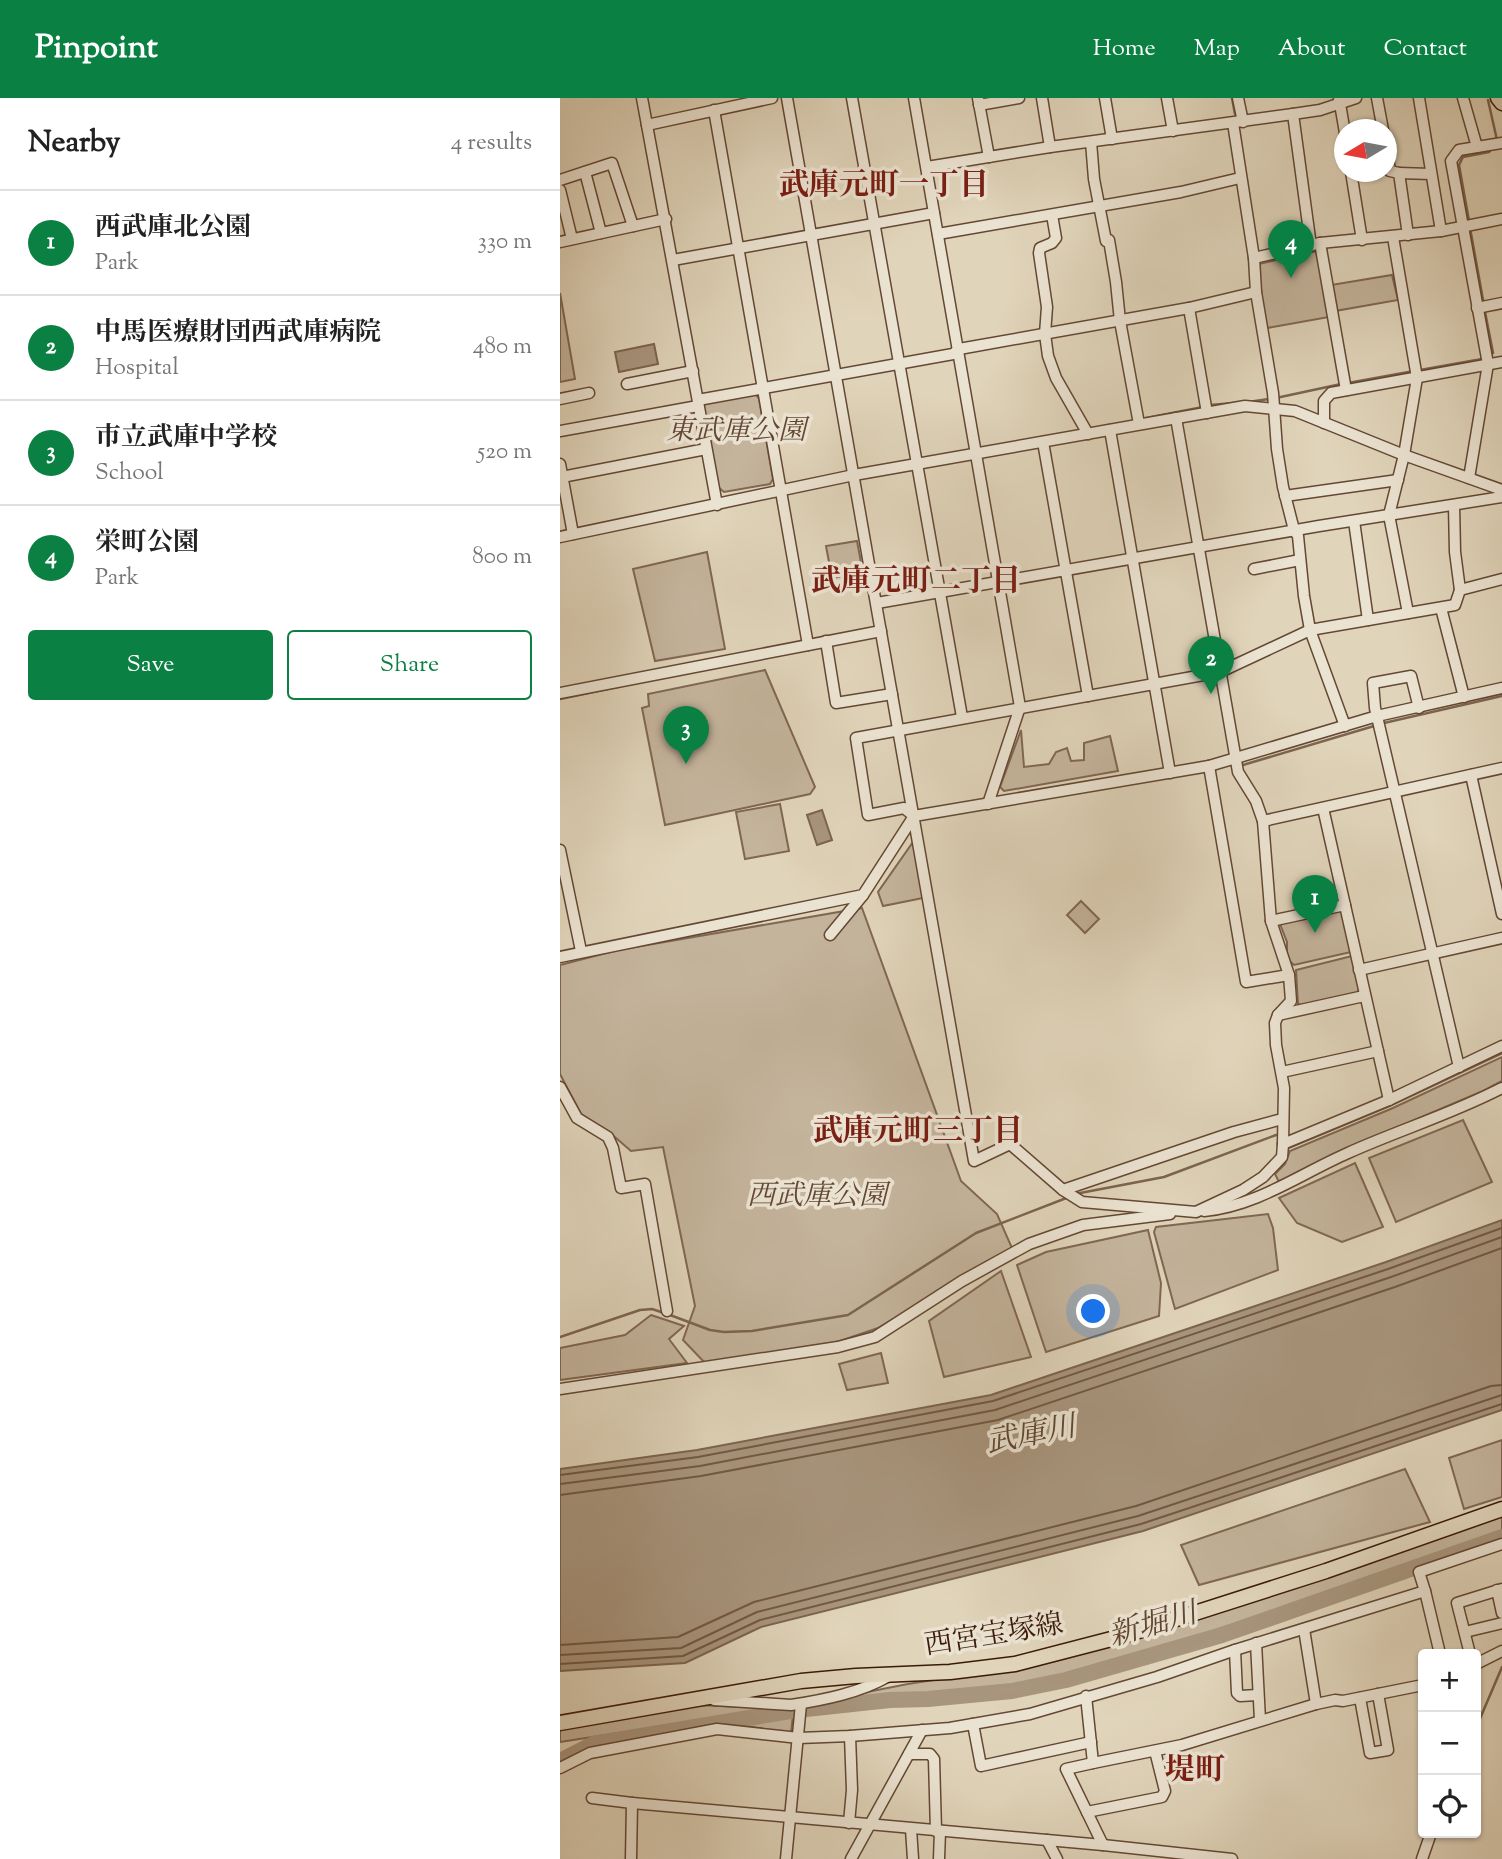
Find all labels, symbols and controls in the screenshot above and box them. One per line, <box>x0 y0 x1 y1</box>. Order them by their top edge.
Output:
text: Pinpoint <box>35 25 158 73</box>
text: Home <box>1093 32 1156 66</box>
text: Map <box>1194 32 1240 66</box>
text: About <box>1278 32 1345 66</box>
text: Contact <box>1383 32 1467 66</box>
north arrow <box>1334 119 1397 182</box>
text: Nearby <box>28 122 120 165</box>
text: 4 results <box>451 127 532 160</box>
district label: 武庫元町一丁目 <box>779 165 989 208</box>
text: 西武庫北公園 <box>95 210 251 247</box>
pin: 4 <box>1268 220 1314 278</box>
text: 1 <box>47 226 55 259</box>
text: 330 m <box>478 226 532 259</box>
text: Park <box>95 247 139 280</box>
text: 中馬医療財団西武庫病院 <box>95 315 381 352</box>
text: 2 <box>46 331 56 364</box>
text: 480 m <box>473 331 532 364</box>
text: Hospital <box>95 352 179 385</box>
park label: 東武庫公園 <box>666 412 810 452</box>
text: 市立武庫中学校 <box>95 420 277 457</box>
text: 3 <box>46 436 56 469</box>
text: 520 m <box>477 436 532 469</box>
text: School <box>95 457 164 490</box>
text: 栄町公園 <box>95 525 199 562</box>
text: 4 <box>45 541 57 574</box>
text: 800 m <box>472 541 532 574</box>
district label: 武庫元町二丁目 <box>811 561 1021 604</box>
text: Park <box>95 562 139 595</box>
button: Save <box>28 630 273 700</box>
button: Share <box>287 630 532 700</box>
pin: 2 <box>1188 636 1234 694</box>
pin: 3 <box>663 706 709 764</box>
pin: 1 <box>1292 875 1338 933</box>
district label: 武庫元町三丁目 <box>813 1111 1023 1154</box>
park label: 西武庫公園 <box>747 1177 891 1217</box>
your location <box>1076 1294 1110 1328</box>
water label: 武庫川 <box>983 1406 1082 1466</box>
water label: 新堀川 <box>1104 1592 1205 1659</box>
street label: 西宮宝塚線 <box>922 1605 1066 1667</box>
map controls <box>1418 1649 1481 1838</box>
button: + <box>1418 1649 1481 1712</box>
button: − <box>1418 1712 1481 1775</box>
district label: 堤町 <box>1165 1750 1225 1793</box>
button: locate <box>1418 1775 1481 1838</box>

